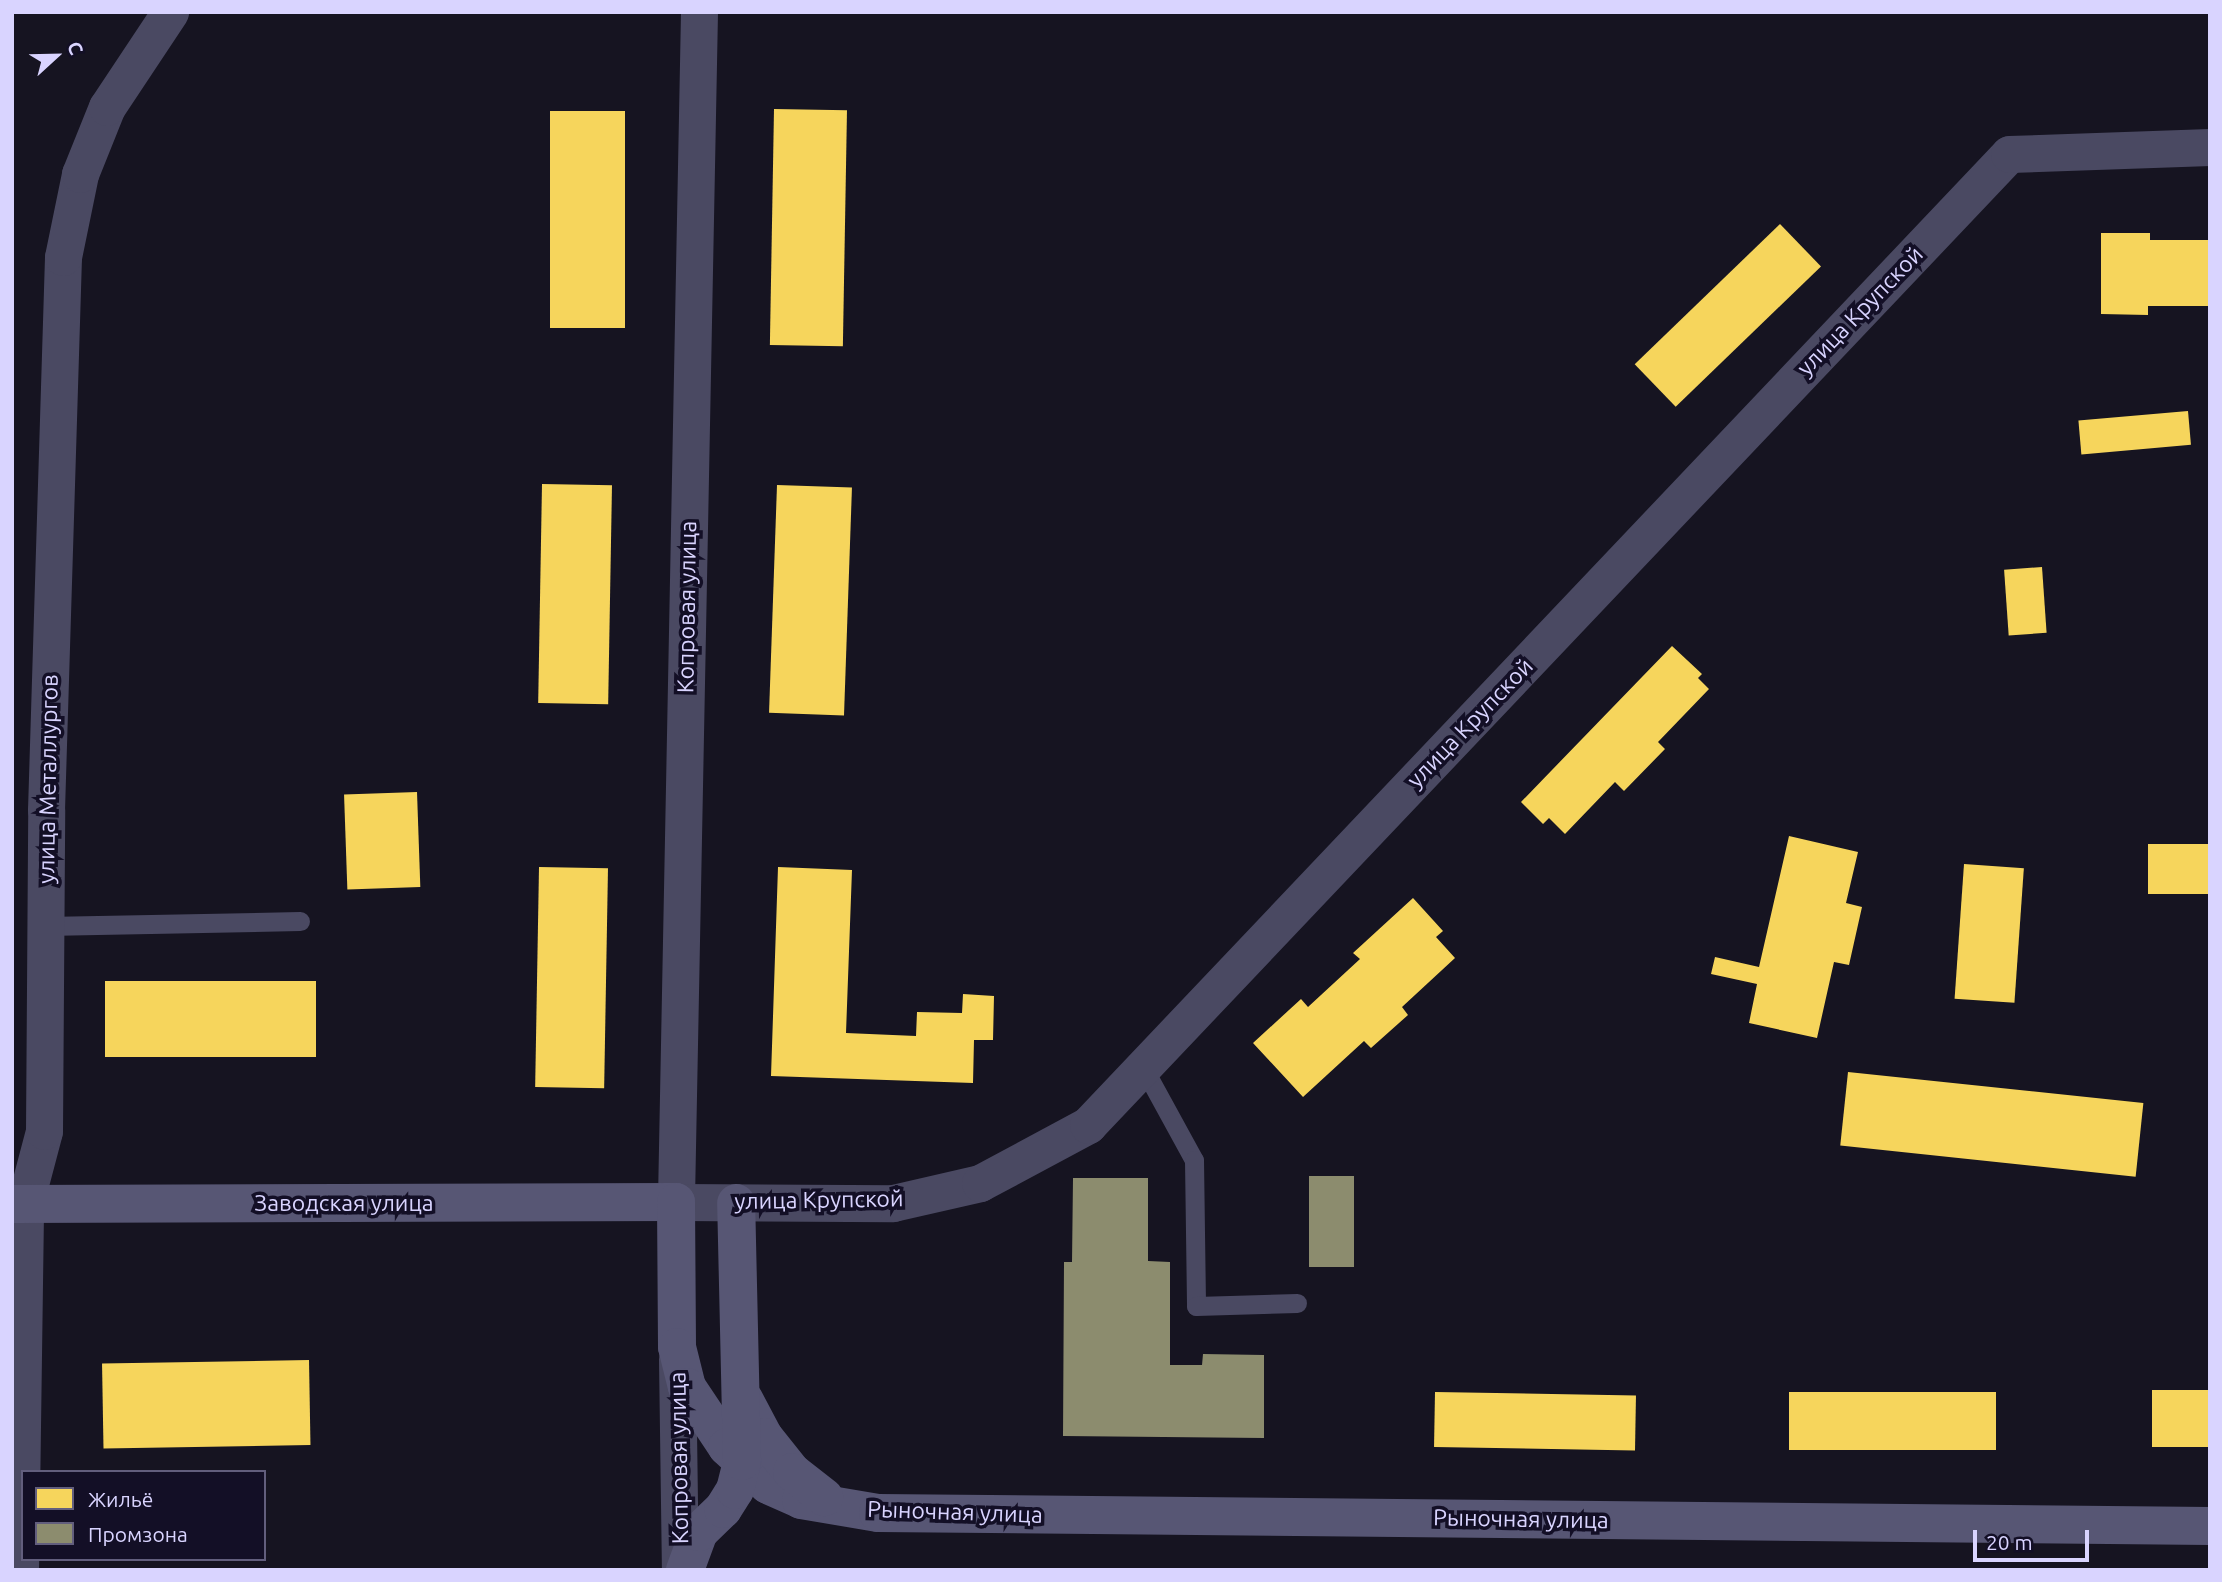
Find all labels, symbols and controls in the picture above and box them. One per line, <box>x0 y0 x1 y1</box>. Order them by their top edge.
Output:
north arrow <box>21 21 91 91</box>
text: С <box>63 38 88 58</box>
street label: улица Крупской <box>1791 241 1929 381</box>
street label: Копровая улица <box>672 521 702 693</box>
street label: улица Крупской <box>1401 653 1539 793</box>
street label: улица Металлургов <box>32 674 64 884</box>
street label: улица Крупской <box>734 1185 904 1215</box>
street label: Заводская улица <box>254 1189 434 1217</box>
street label: Копровая улица <box>664 1372 694 1544</box>
legend <box>21 1470 266 1561</box>
text: Жильё <box>88 1487 153 1511</box>
street label: Рыночная улица <box>867 1495 1043 1529</box>
street label: Рыночная улица <box>1433 1504 1609 1534</box>
scale bar <box>1977 1516 2092 1560</box>
text: Промзона <box>88 1522 188 1546</box>
text: 20 m <box>1986 1530 2033 1554</box>

